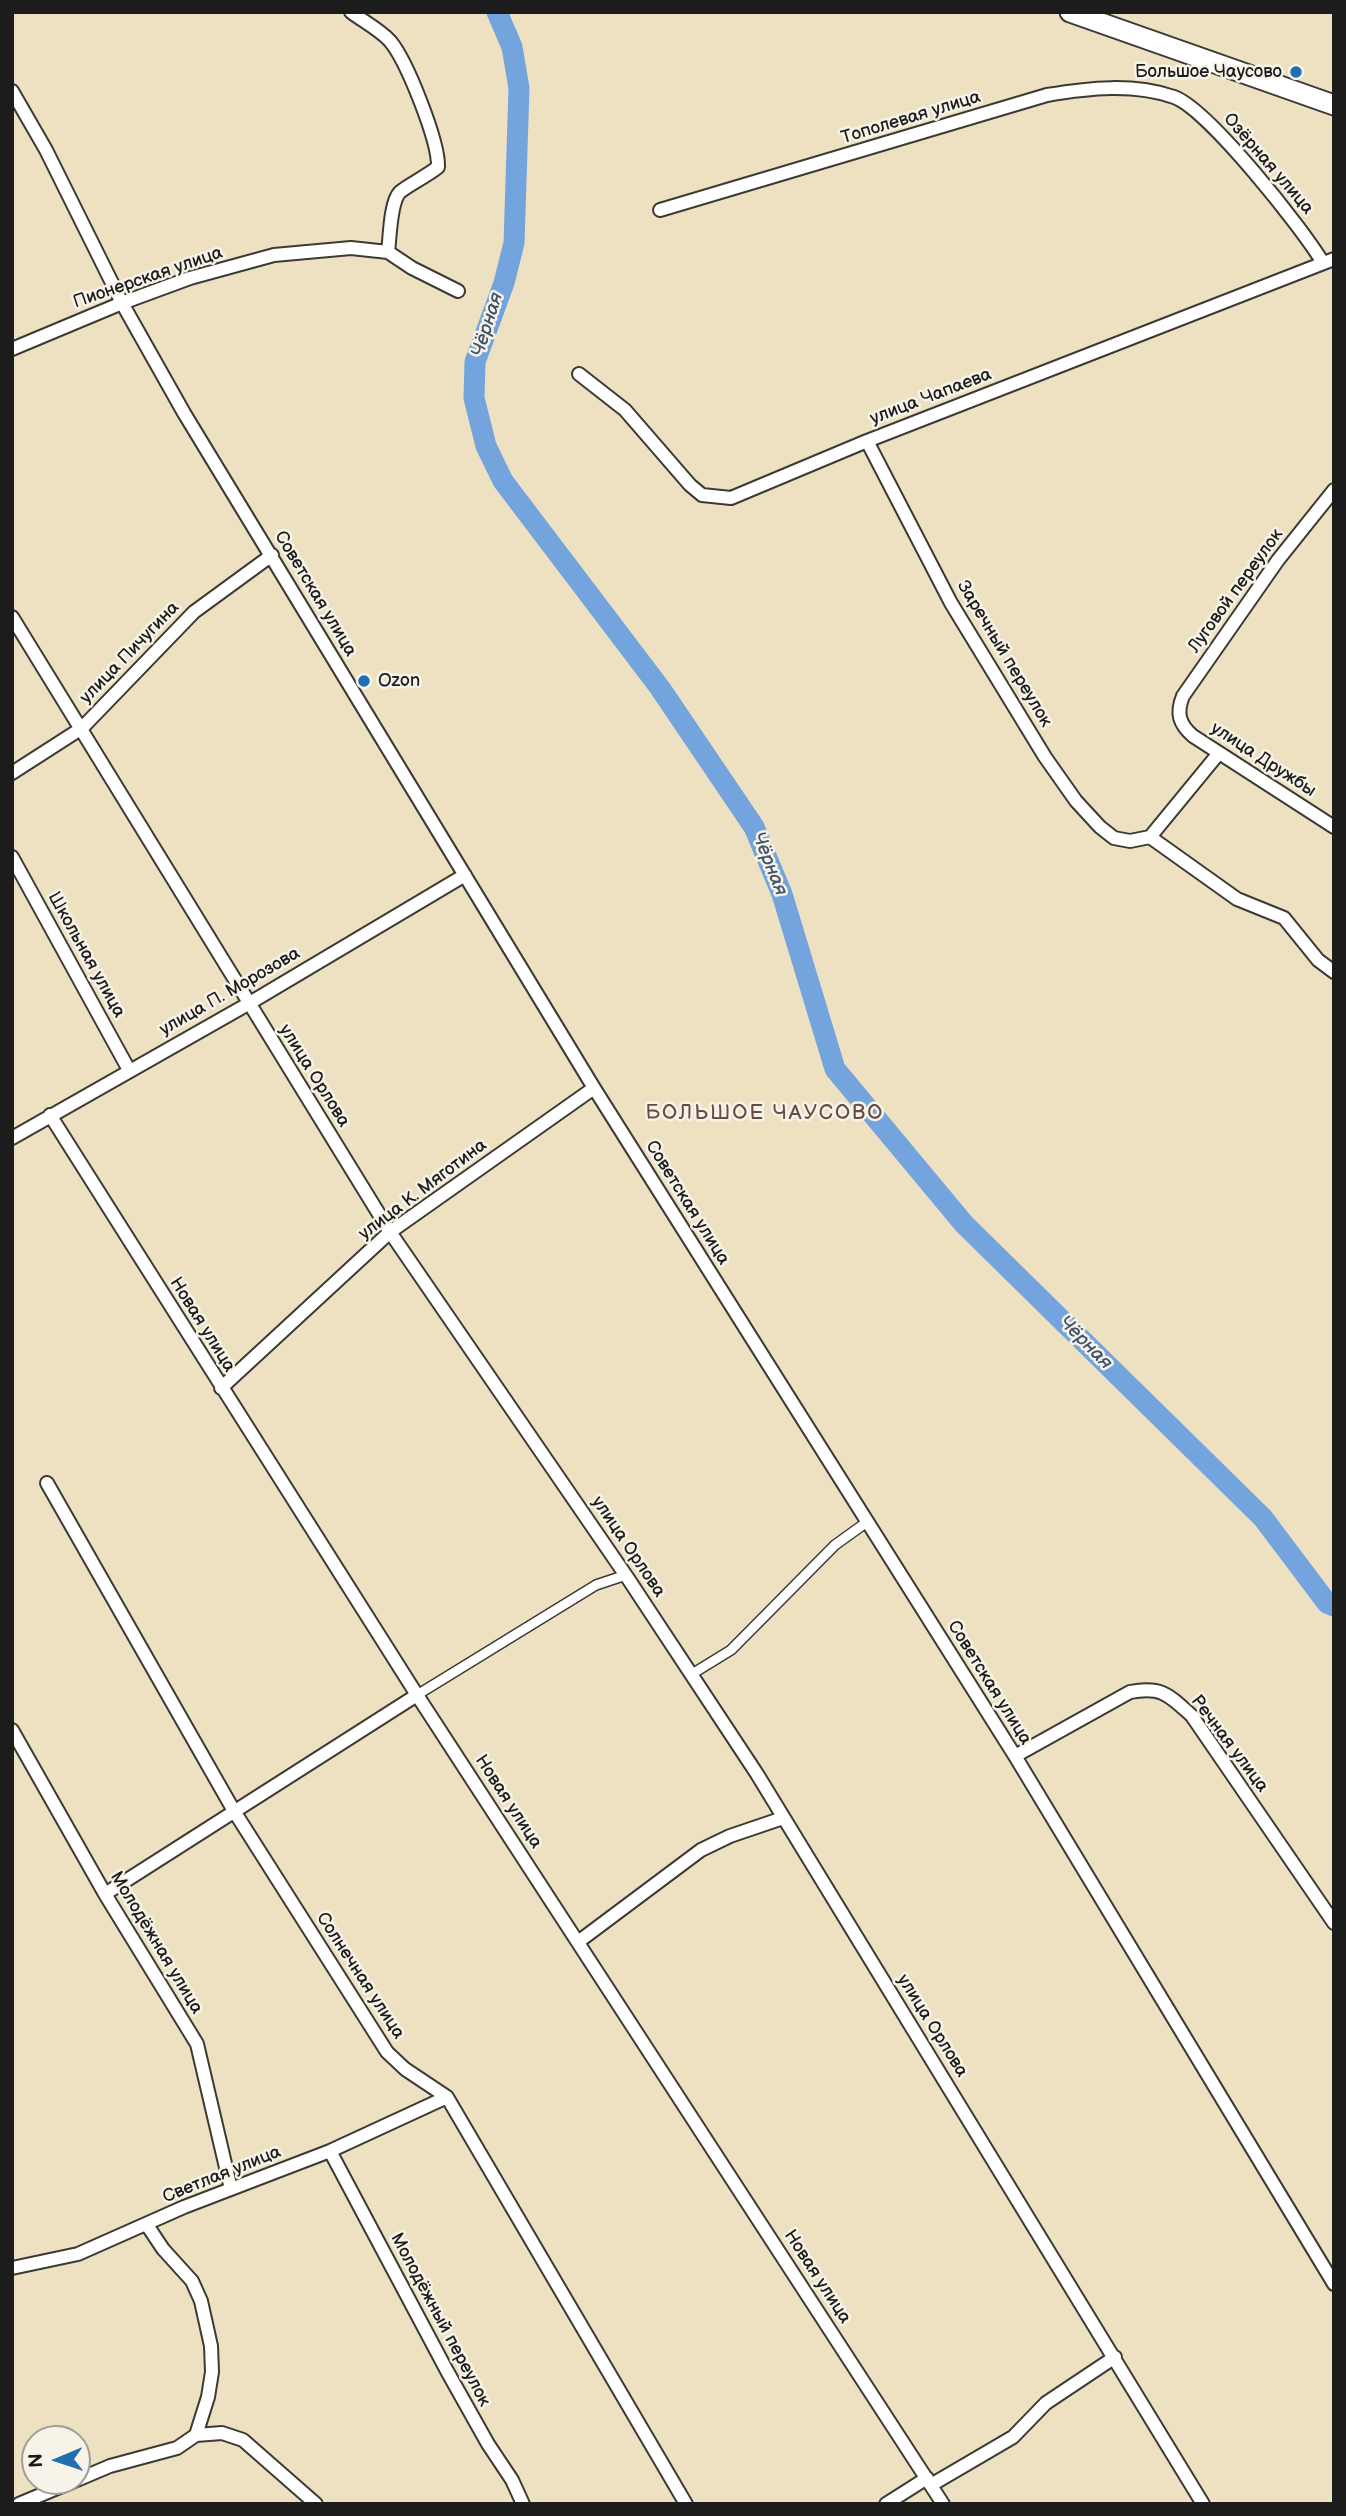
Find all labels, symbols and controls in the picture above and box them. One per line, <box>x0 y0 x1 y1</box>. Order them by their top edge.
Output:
place label: Большое Чаусово <box>1135 61 1282 83</box>
marker: Большое Чаусово <box>1288 64 1304 80</box>
street label: Тополевая улица <box>839 87 983 149</box>
street label: Озёрная улица <box>1218 109 1318 219</box>
street label: Пионерская улица <box>70 242 226 314</box>
water label: Чёрная <box>467 290 509 360</box>
street label: улица Чапаева <box>867 364 995 430</box>
street label: Луговой переулок <box>1184 525 1288 657</box>
street label: Советская улица <box>269 527 361 661</box>
street label: Заречный переулок <box>952 577 1056 731</box>
street label: улица Пичугина <box>76 597 184 709</box>
place label: Ozon <box>378 670 420 692</box>
marker: Ozon <box>356 673 372 689</box>
street label: улица Дружбы <box>1206 718 1320 802</box>
water label: Чёрная <box>746 829 792 899</box>
street label: Школьная улица <box>42 888 130 1022</box>
street label: улица П. Морозова <box>156 943 304 1041</box>
street label: улица Орлова <box>274 1021 354 1131</box>
district label: БОЛЬШОЕ ЧАУСОВО <box>647 1101 883 1127</box>
street label: улица К. Мяготина <box>355 1135 491 1245</box>
street label: Советская улица <box>640 1137 734 1269</box>
street label: Новая улица <box>164 1274 240 1376</box>
water label: Чёрная <box>1053 1311 1117 1375</box>
street label: улица Орлова <box>586 1492 670 1602</box>
street label: Советская улица <box>942 1617 1036 1749</box>
street label: Речная улица <box>1185 1691 1273 1797</box>
street label: Новая улица <box>470 1751 546 1853</box>
street label: Молодёжная улица <box>105 1868 207 2018</box>
street label: Солнечная улица <box>311 1909 409 2043</box>
street label: улица Орлова <box>892 1971 972 2081</box>
street label: Светлая улица <box>160 2141 284 2209</box>
street label: Новая улица <box>779 2226 855 2328</box>
street label: Молодёжный переулок <box>385 2230 495 2410</box>
north arrow <box>21 2425 91 2495</box>
text: N <box>25 2453 48 2468</box>

